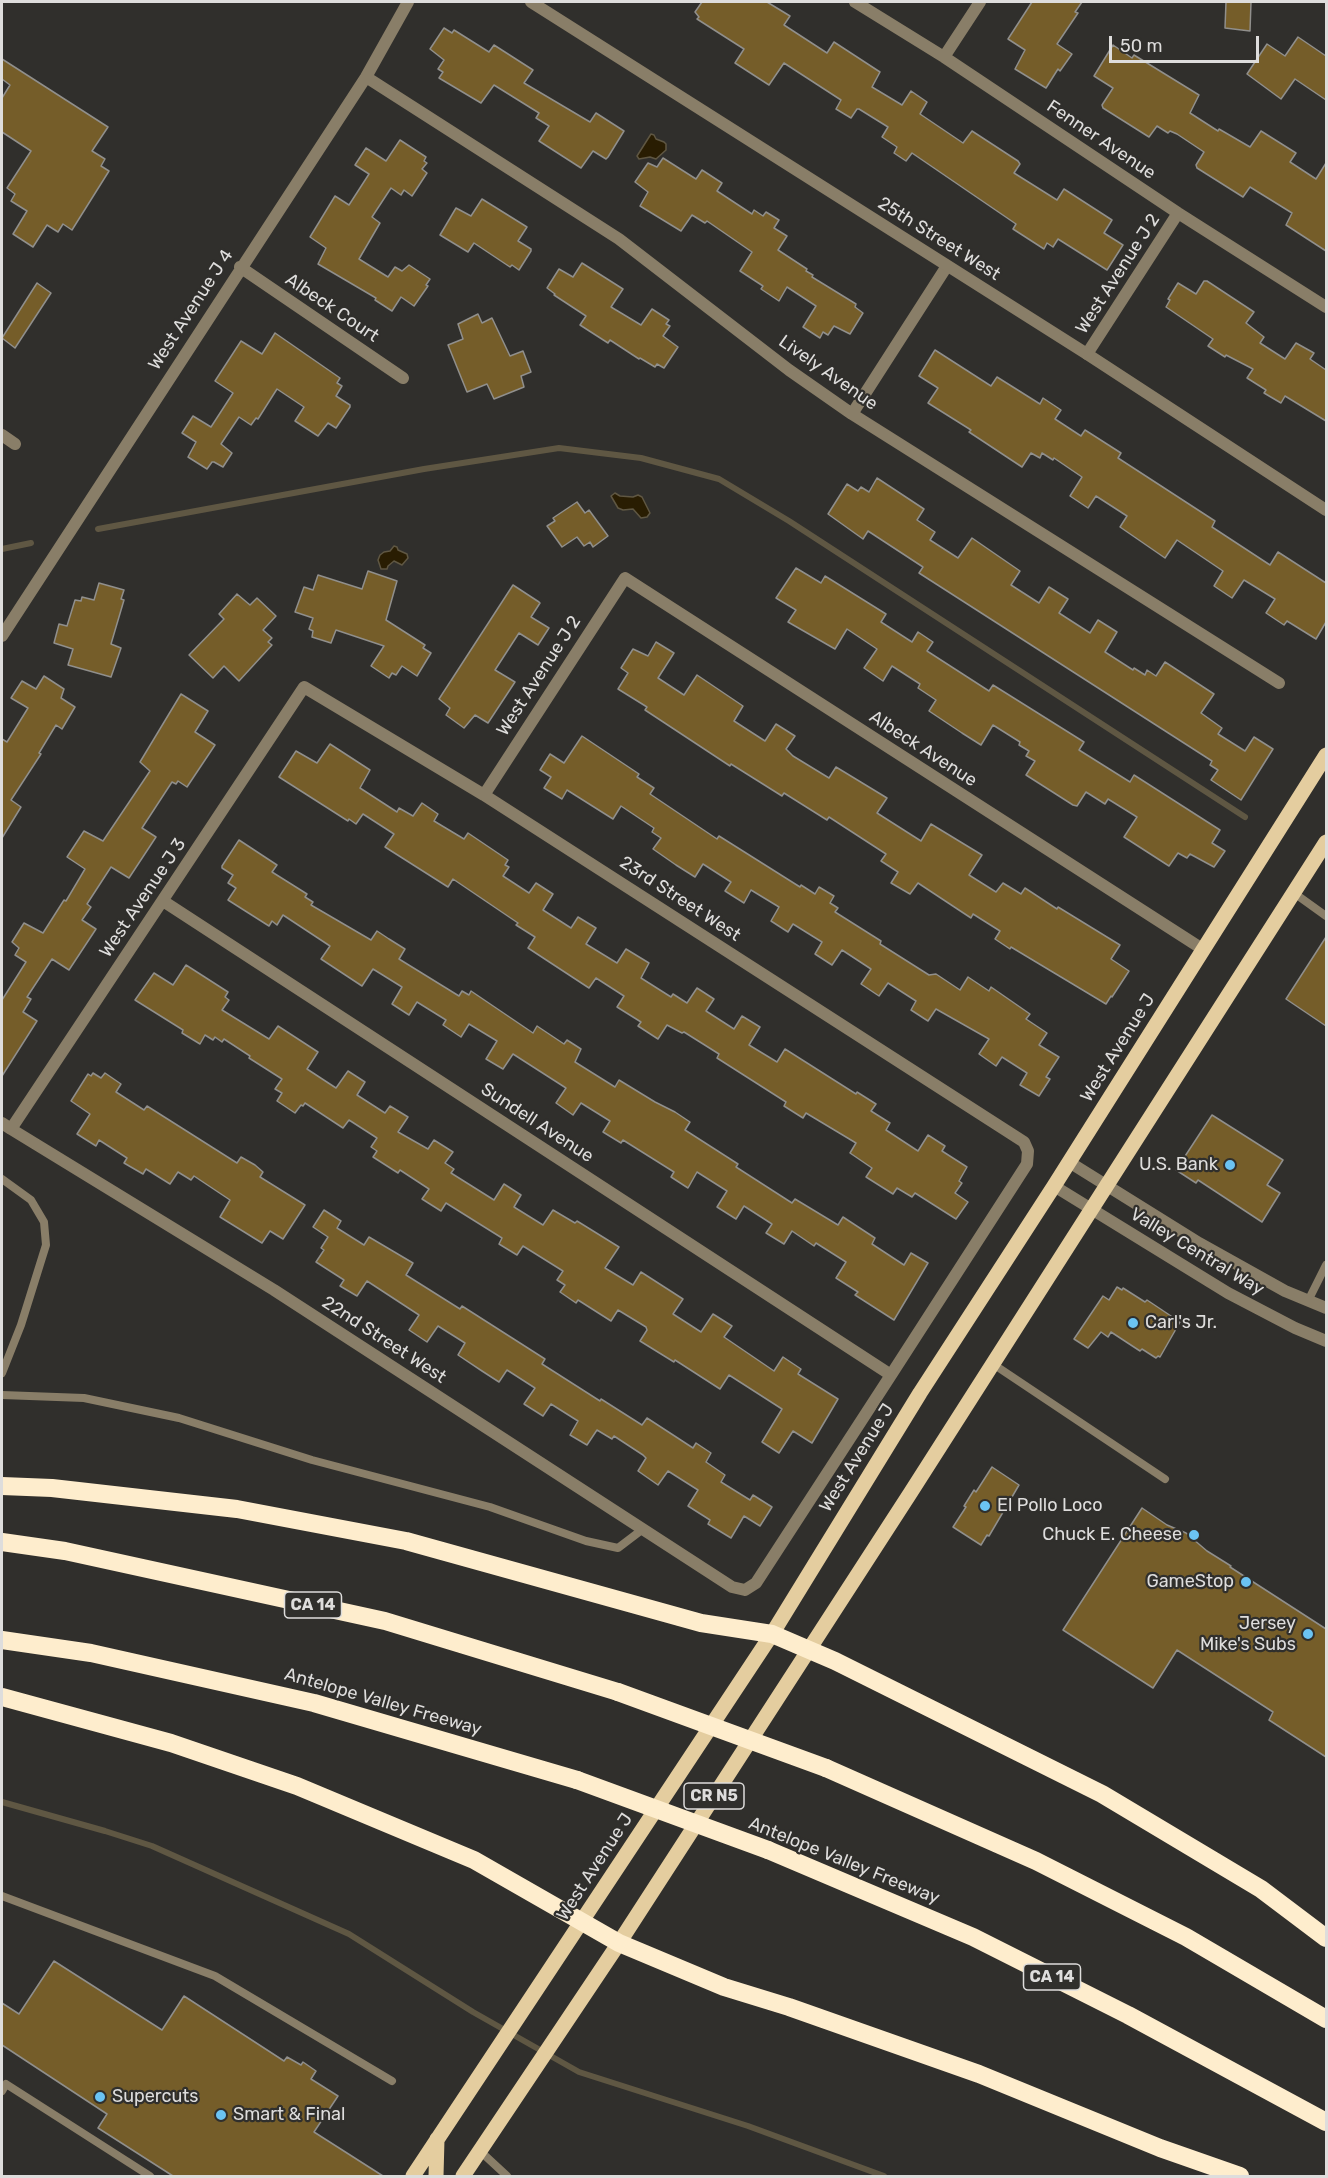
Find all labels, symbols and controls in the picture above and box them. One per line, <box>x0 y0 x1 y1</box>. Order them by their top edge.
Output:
scale bar <box>1112 24 1262 62</box>
text: 50 m <box>1120 35 1163 57</box>
street label: Fenner Avenue <box>1042 96 1160 184</box>
street label: 25th Street West <box>874 193 1004 285</box>
street label: West Avenue J 2 <box>1071 210 1165 338</box>
street label: West Avenue J 4 <box>144 246 238 374</box>
street label: Albeck Court <box>281 269 383 347</box>
street label: Lively Avenue <box>774 331 882 415</box>
street label: West Avenue J 2 <box>492 612 586 740</box>
street label: Albeck Avenue <box>865 706 981 792</box>
street label: West Avenue J 3 <box>95 834 191 962</box>
street label: 23rd Street West <box>615 852 745 946</box>
street label: West Avenue J <box>1076 990 1160 1106</box>
street label: Sundell Avenue <box>477 1079 597 1167</box>
place label: U.S. Bank <box>1139 1154 1218 1176</box>
marker: U.S. Bank <box>1223 1158 1237 1172</box>
street label: Valley Central Way <box>1126 1203 1268 1301</box>
street label: 22nd Street West <box>318 1292 450 1388</box>
place label: Carl's Jr. <box>1145 1312 1217 1334</box>
marker: Carl's Jr. <box>1126 1316 1140 1330</box>
street label: West Avenue J <box>815 1400 899 1516</box>
place label: El Pollo Loco <box>997 1495 1102 1517</box>
marker: El Pollo Loco <box>978 1499 992 1513</box>
place label: Chuck E. Cheese <box>1042 1524 1182 1546</box>
marker: Chuck E. Cheese <box>1187 1528 1201 1542</box>
place label: GameStop <box>1146 1571 1234 1593</box>
marker: GameStop <box>1239 1575 1253 1589</box>
road number: CA 14 <box>284 1592 342 1618</box>
place label: Jersey Mike's Subs <box>1200 1613 1296 1656</box>
marker: Jersey Mike's Subs <box>1301 1627 1315 1641</box>
street label: Antelope Valley Freeway <box>282 1663 484 1741</box>
road number: CR N5 <box>684 1783 744 1809</box>
street label: West Avenue J <box>552 1809 638 1925</box>
street label: Antelope Valley Freeway <box>745 1813 943 1909</box>
road number: CA 14 <box>1024 1964 1080 1990</box>
place label: Supercuts <box>112 2086 198 2108</box>
marker: Supercuts <box>93 2090 107 2104</box>
place label: Smart & Final <box>233 2104 345 2126</box>
marker: Smart & Final <box>214 2108 228 2122</box>

